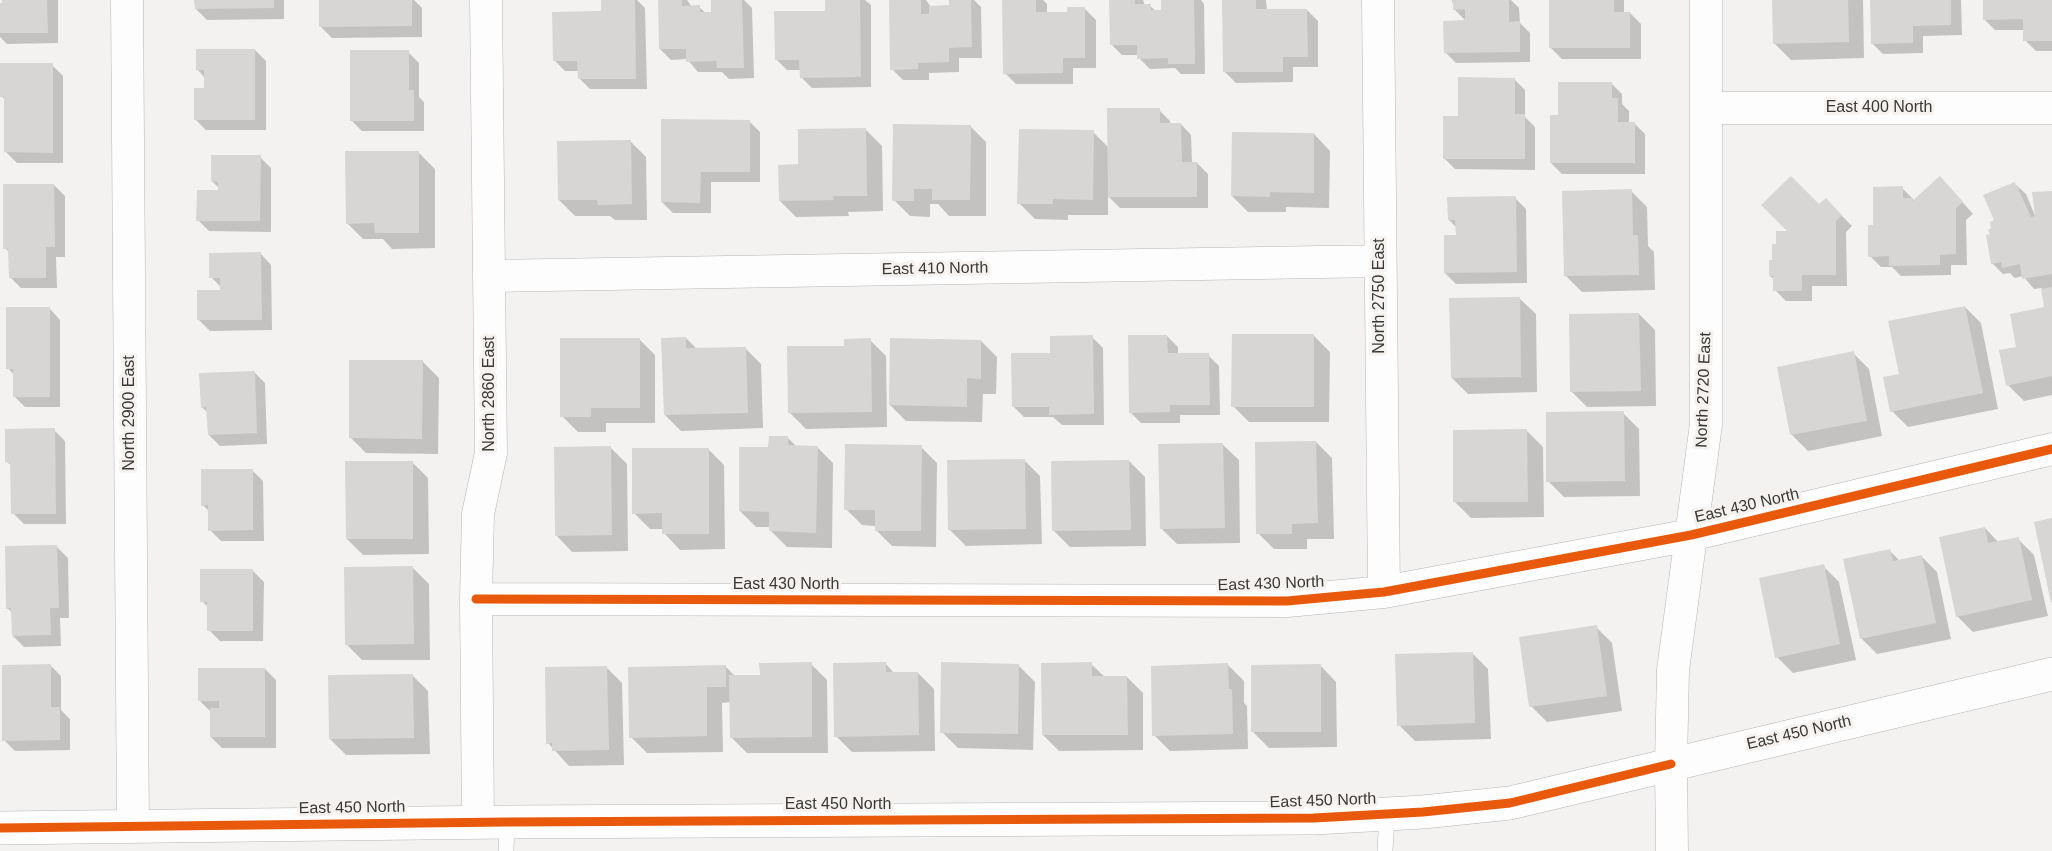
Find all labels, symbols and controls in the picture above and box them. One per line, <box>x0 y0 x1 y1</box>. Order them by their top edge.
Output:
street label: East 400 North <box>1826 98 1932 118</box>
street label: North 2750 East <box>1370 238 1390 354</box>
street label: East 410 North <box>881 258 989 280</box>
street label: North 2720 East <box>1692 332 1716 448</box>
street label: North 2860 East <box>480 336 500 452</box>
street label: North 2900 East <box>120 355 140 471</box>
street label: East 430 North <box>1693 485 1801 527</box>
street label: East 430 North <box>1217 573 1325 595</box>
street label: East 430 North <box>733 575 839 595</box>
street label: East 450 North <box>1745 712 1853 754</box>
street label: East 450 North <box>1269 790 1377 812</box>
street label: East 450 North <box>785 795 891 815</box>
street label: East 450 North <box>298 797 406 819</box>

